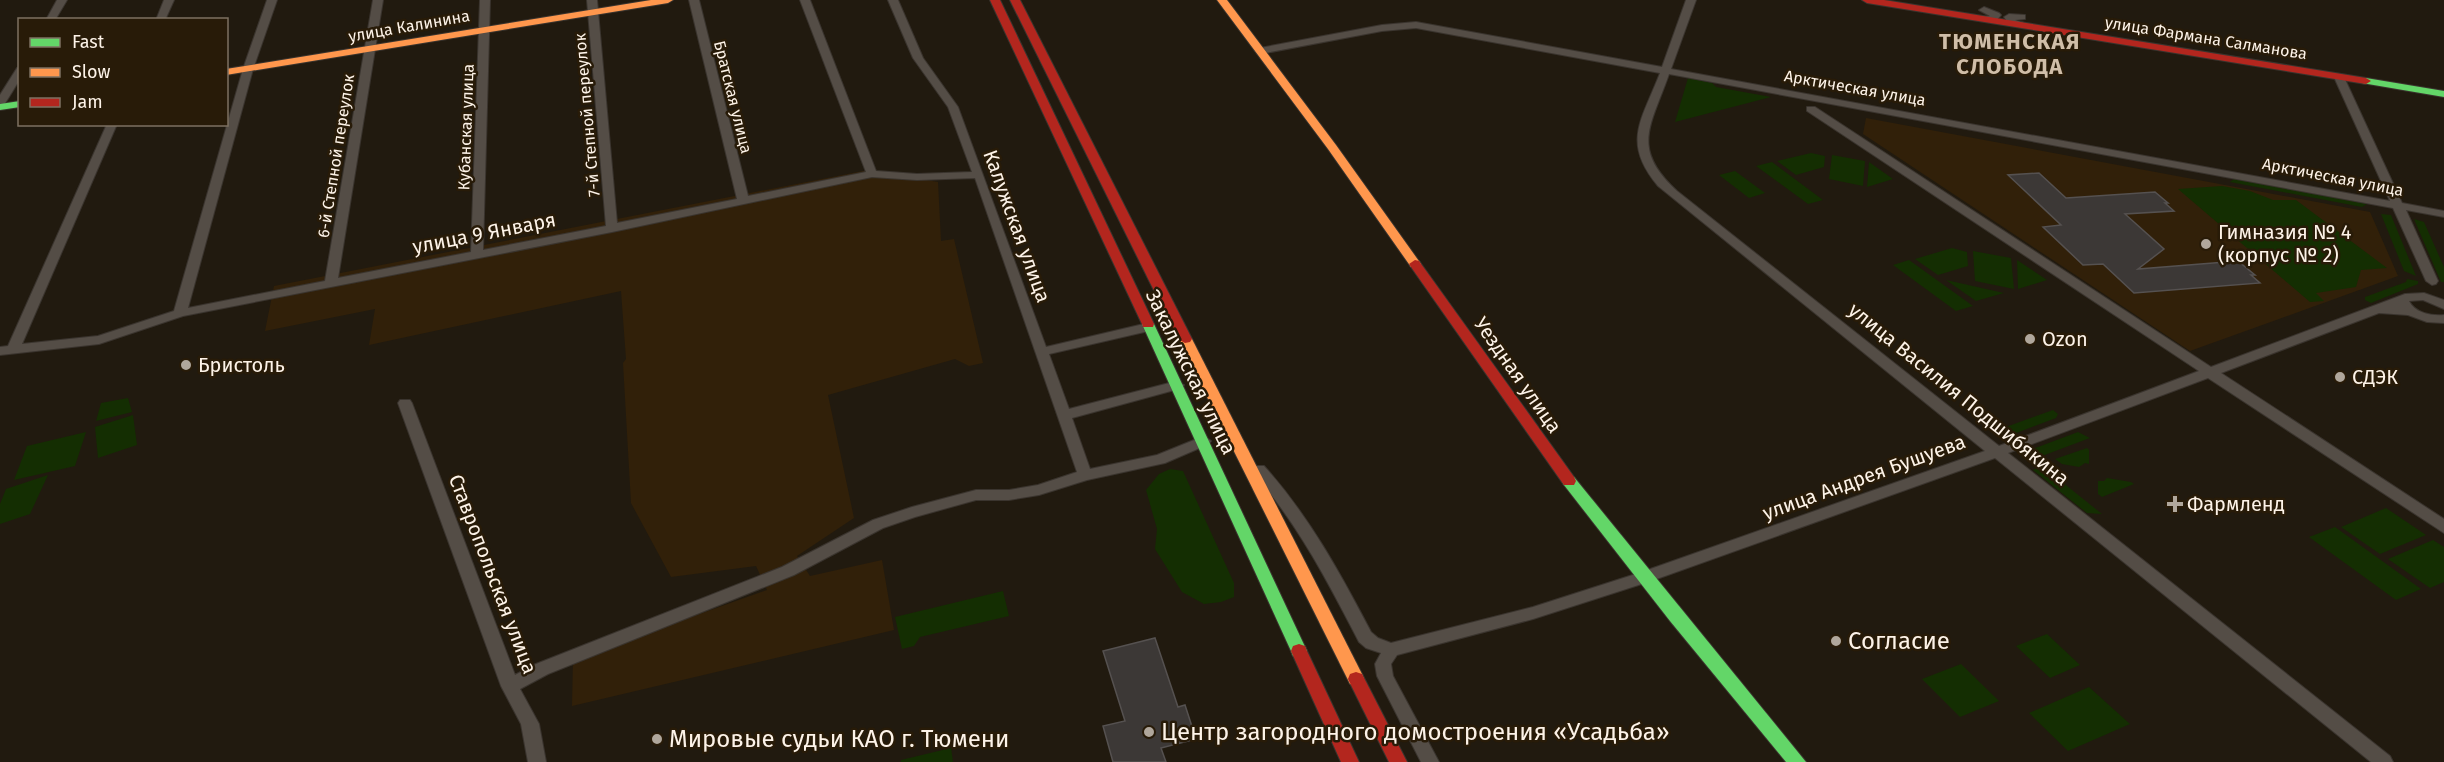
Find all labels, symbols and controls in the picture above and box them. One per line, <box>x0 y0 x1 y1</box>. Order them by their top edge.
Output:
street label: улица Калинина <box>347 6 471 46</box>
street label: улица Фармана Салманова <box>2104 13 2308 63</box>
legend <box>18 18 228 126</box>
district label: ТЮМЕНСКАЯ СЛОБОДА <box>1939 28 2081 80</box>
text: Fast <box>72 31 105 53</box>
street label: 7-й Степной переулок <box>570 32 604 198</box>
street label: Братская улица <box>710 38 756 156</box>
text: Slow <box>72 61 111 83</box>
street label: Кубанская улица <box>454 63 478 191</box>
street label: Арктическая улица <box>1783 66 1927 110</box>
street label: 6-й Степной переулок <box>314 72 358 239</box>
text: Jam <box>72 91 103 113</box>
street label: Калужская улица <box>978 146 1056 306</box>
street label: Арктическая улица <box>2261 154 2405 200</box>
street label: улица 9 Января <box>410 207 558 259</box>
place label: Гимназия № 4 (корпус № 2) <box>2218 220 2352 267</box>
marker: Гимназия № 4 (корпус № 2) <box>2199 237 2213 251</box>
street label: Закалужская улица <box>1141 286 1241 458</box>
street label: улица Василия Подшибякина <box>1844 297 2074 491</box>
street label: Уездная улица <box>1469 312 1567 438</box>
place label: Ozon <box>2042 327 2088 351</box>
marker: Ozon <box>2023 332 2037 346</box>
place label: Бристоль <box>198 353 285 377</box>
marker: Бристоль <box>179 358 193 372</box>
place label: СДЭК <box>2352 365 2398 389</box>
marker: СДЭК <box>2333 370 2347 384</box>
street label: улица Андрея Бушуева <box>1759 429 1969 525</box>
street label: Ставропольская улица <box>444 471 542 677</box>
place label: Фармленд <box>2187 492 2285 516</box>
marker: Фармленд <box>2168 497 2182 511</box>
place label: Согласие <box>1848 627 1950 655</box>
marker: Согласие <box>1829 634 1843 648</box>
place label: Центр загородного домостроения «Усадьба» <box>1161 718 1670 746</box>
place label: Мировые судьи КАО г. Тюмени <box>669 725 1009 753</box>
marker: Центр загородного домостроения «Усадьба» <box>1142 725 1156 739</box>
marker: Мировые судьи КАО г. Тюмени <box>650 732 664 746</box>

